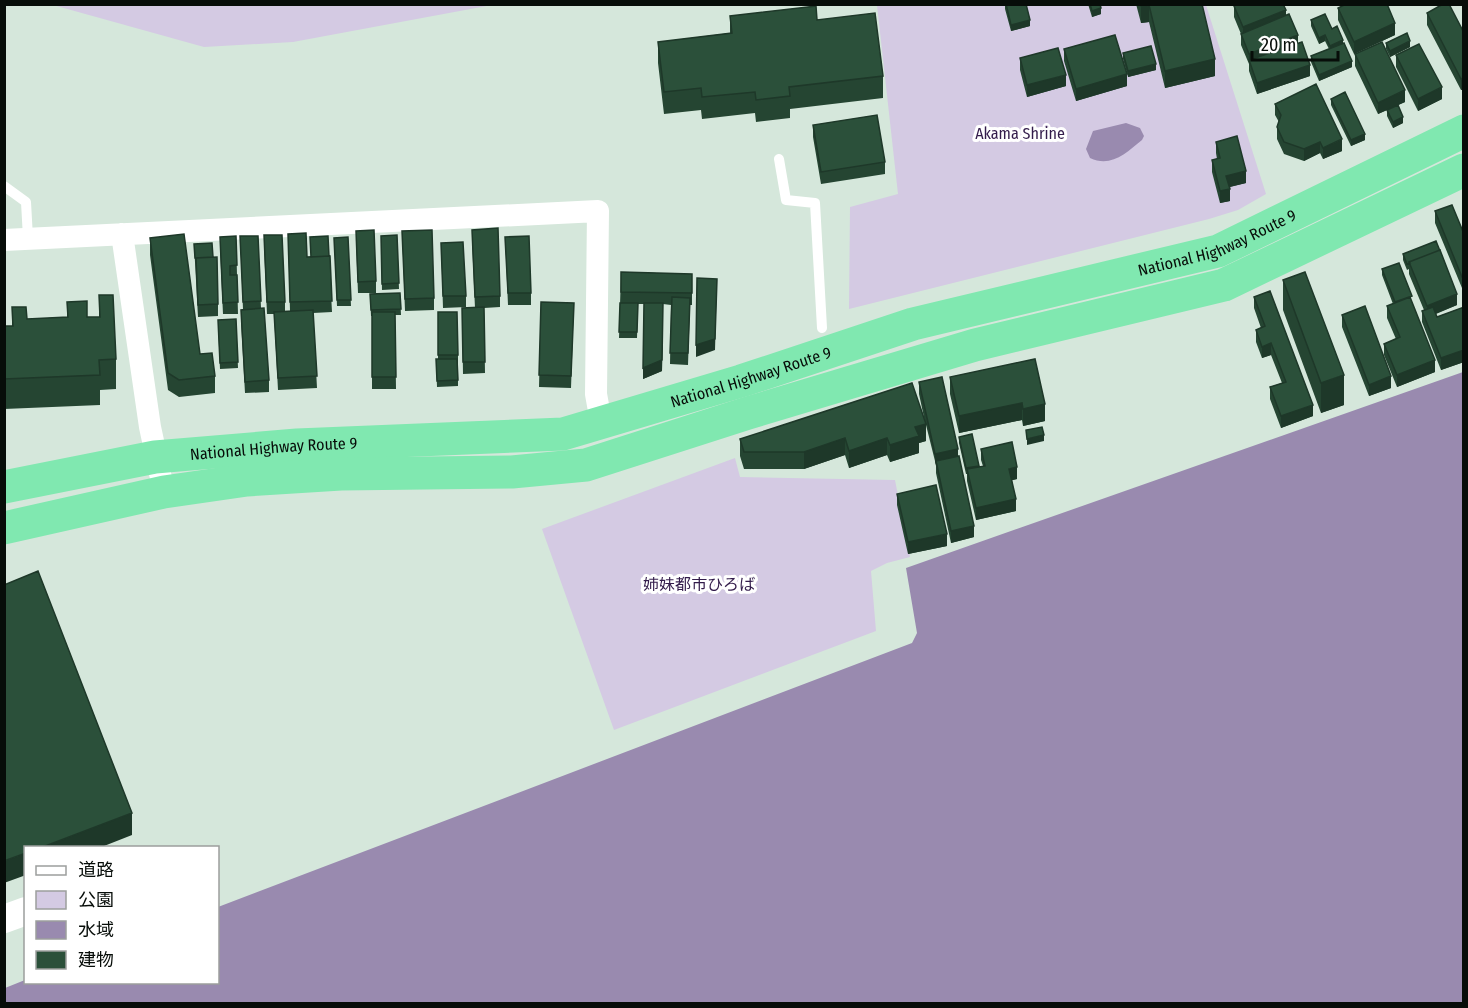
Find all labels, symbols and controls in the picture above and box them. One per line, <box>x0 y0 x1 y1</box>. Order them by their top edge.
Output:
scale bar <box>1252 24 1338 62</box>
text: 20 m <box>1261 34 1296 56</box>
park label: Akama Shrine <box>975 124 1065 143</box>
street label: National Highway Route 9 <box>1136 205 1299 279</box>
street label: National Highway Route 9 <box>668 342 834 411</box>
street label: National Highway Route 9 <box>189 433 358 463</box>
park label: 姉妹都市ひろば <box>643 575 755 594</box>
legend <box>24 846 219 984</box>
text: 道路 <box>78 859 114 881</box>
text: 公園 <box>78 889 114 911</box>
text: 水域 <box>78 919 114 941</box>
text: 建物 <box>78 949 114 971</box>

